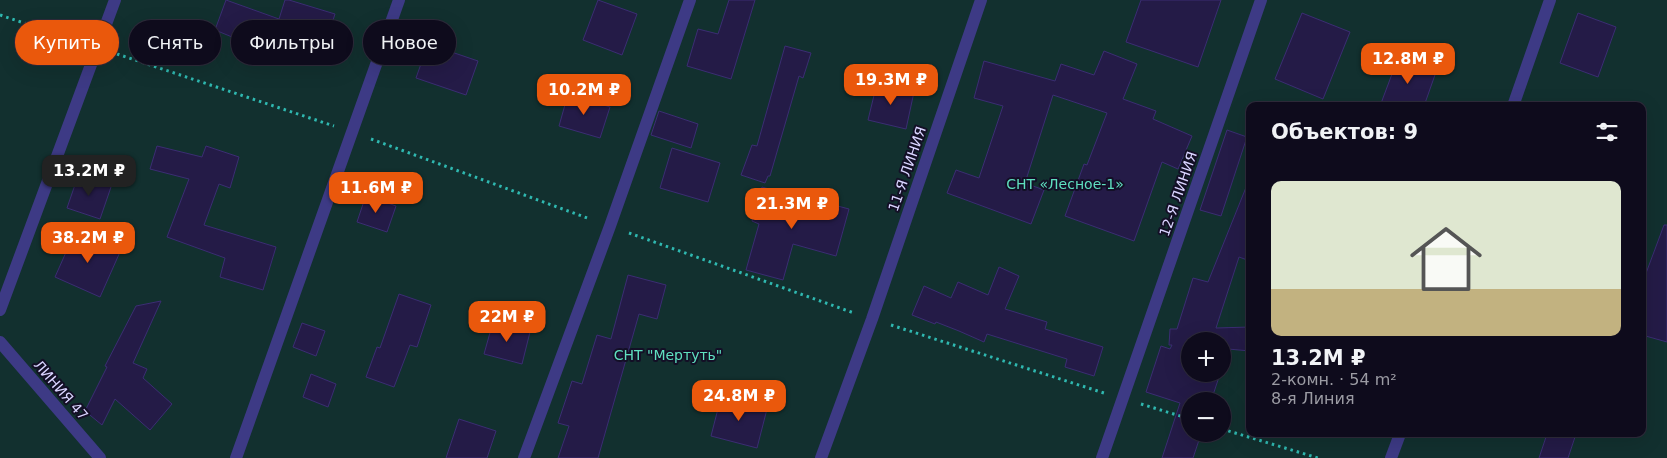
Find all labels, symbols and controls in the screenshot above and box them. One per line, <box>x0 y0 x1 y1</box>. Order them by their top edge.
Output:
chip: Купить <box>15 20 119 65</box>
chip: Снять <box>129 20 221 65</box>
chip: Фильтры <box>231 20 353 65</box>
chip: Новое <box>363 20 456 65</box>
pin: 12.8M ₽ <box>1362 42 1454 85</box>
text: 12.8M ₽ <box>1372 49 1444 68</box>
pin: 19.3M ₽ <box>845 64 937 106</box>
text: 19.3M ₽ <box>855 70 927 89</box>
pin: 10.2M ₽ <box>538 74 630 116</box>
text: 10.2M ₽ <box>548 80 620 99</box>
icon: filters <box>1593 118 1621 146</box>
text: Объектов: 9 <box>1271 120 1418 144</box>
street label: 11-Я ЛИНИЯ <box>885 124 929 214</box>
street label: 12-Я ЛИНИЯ <box>1156 149 1200 239</box>
pin: 13.2M ₽ <box>43 154 135 197</box>
text: 13.2M ₽ <box>53 161 125 180</box>
pin: 11.6M ₽ <box>330 172 422 214</box>
park label: СНТ «Лесное-1» <box>1006 176 1124 192</box>
text: 11.6M ₽ <box>340 178 412 197</box>
pin: 21.3M ₽ <box>746 188 838 230</box>
text: 21.3M ₽ <box>756 194 828 213</box>
icon: home <box>1401 214 1491 304</box>
pin: 38.2M ₽ <box>42 222 134 264</box>
text: 38.2M ₽ <box>52 228 124 247</box>
pin: 22M ₽ <box>472 300 542 343</box>
text: 22M ₽ <box>480 307 534 326</box>
map controls <box>1181 332 1231 442</box>
button: + <box>1181 332 1231 382</box>
text: 13.2M ₽ <box>1271 346 1366 370</box>
park label: СНТ "Мертуть" <box>614 347 722 363</box>
street label: ЛИНИЯ 47 <box>31 357 91 423</box>
text: 2-комн. · 54 m² <box>1271 370 1397 389</box>
pin: 24.8M ₽ <box>693 380 785 422</box>
text: 24.8M ₽ <box>703 386 775 405</box>
text: 8-я Линия <box>1271 389 1355 408</box>
button: − <box>1181 392 1231 442</box>

